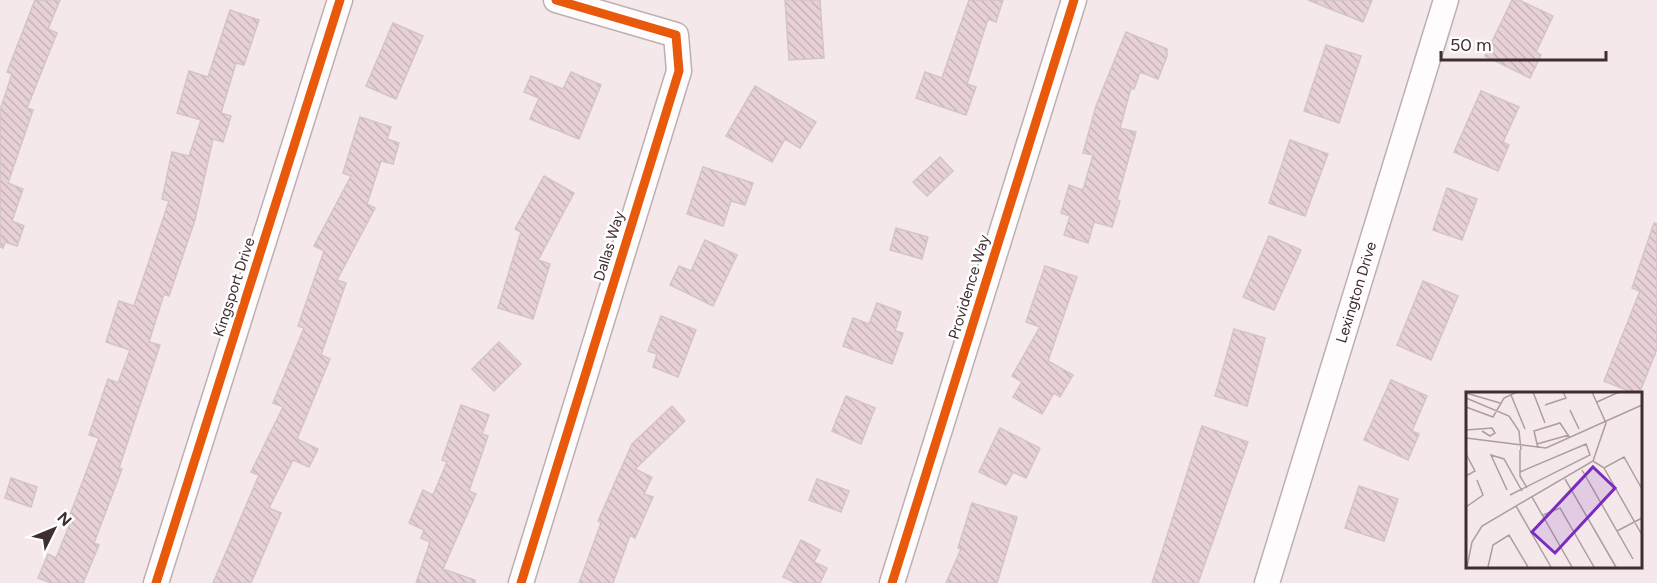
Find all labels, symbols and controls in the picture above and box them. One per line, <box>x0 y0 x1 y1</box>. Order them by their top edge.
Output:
scale bar <box>1441 24 1606 62</box>
text: 50 m <box>1450 34 1492 56</box>
street label: Dallas Way <box>590 209 628 283</box>
street label: Providence Way <box>945 233 993 341</box>
street label: Kingsport Drive <box>209 235 259 339</box>
street label: Lexington Drive <box>1332 240 1380 345</box>
inset map <box>1466 392 1642 568</box>
north arrow <box>24 499 84 559</box>
text: N <box>53 508 76 530</box>

